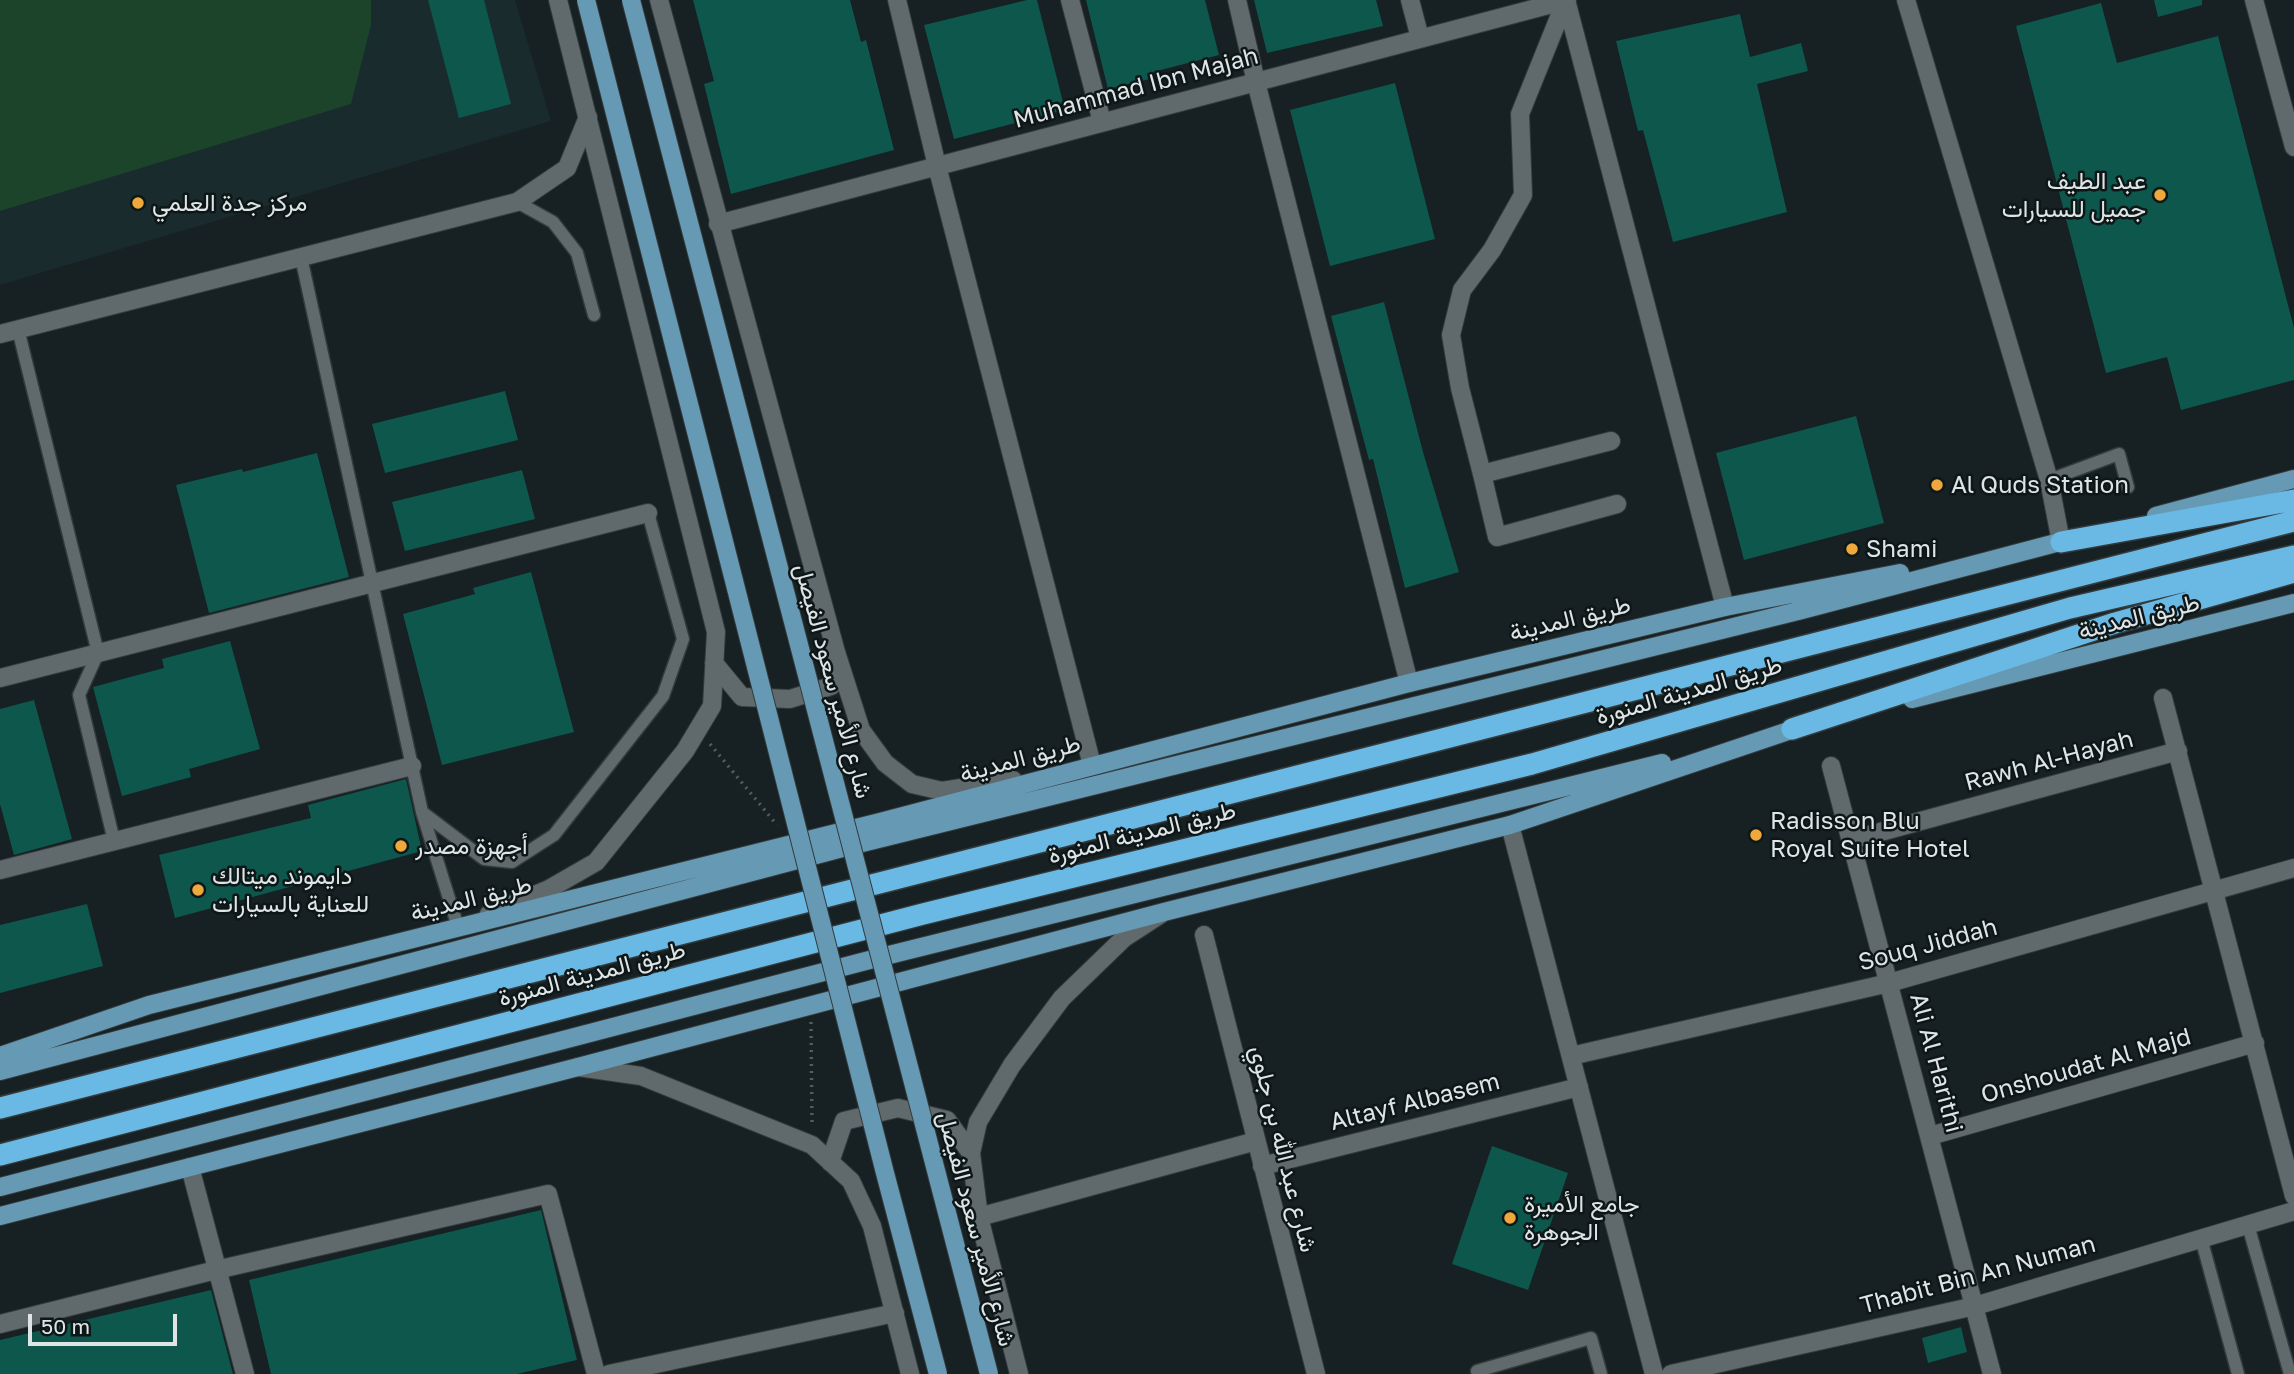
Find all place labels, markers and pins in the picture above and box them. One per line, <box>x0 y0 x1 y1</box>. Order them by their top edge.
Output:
place label: عبد الطيف جميل للسيارات <box>2002 167 2146 223</box>
marker: عبد الطيف جميل للسيارات <box>2152 187 2168 203</box>
place label: مركز جدة العلمي <box>152 189 307 217</box>
marker: مركز جدة العلمي <box>130 195 146 211</box>
place label: Al Quds Station <box>1951 471 2129 499</box>
marker: Al Quds Station <box>1929 477 1945 493</box>
place label: Shami <box>1866 535 1937 563</box>
marker: Shami <box>1844 541 1860 557</box>
place label: Radisson Blu Royal Suite Hotel <box>1770 807 1970 863</box>
marker: Radisson Blu Royal Suite Hotel <box>1748 827 1764 843</box>
place label: أجهزة مصدر <box>415 832 528 860</box>
marker: أجهزة مصدر <box>393 838 409 854</box>
place label: دايموند ميتالك للعناية بالسيارات <box>212 862 369 918</box>
marker: دايموند ميتالك للعناية بالسيارات <box>190 882 206 898</box>
place label: جامع الأميرة الجوهرة <box>1524 1190 1640 1246</box>
marker: جامع الأميرة الجوهرة <box>1502 1210 1518 1226</box>

